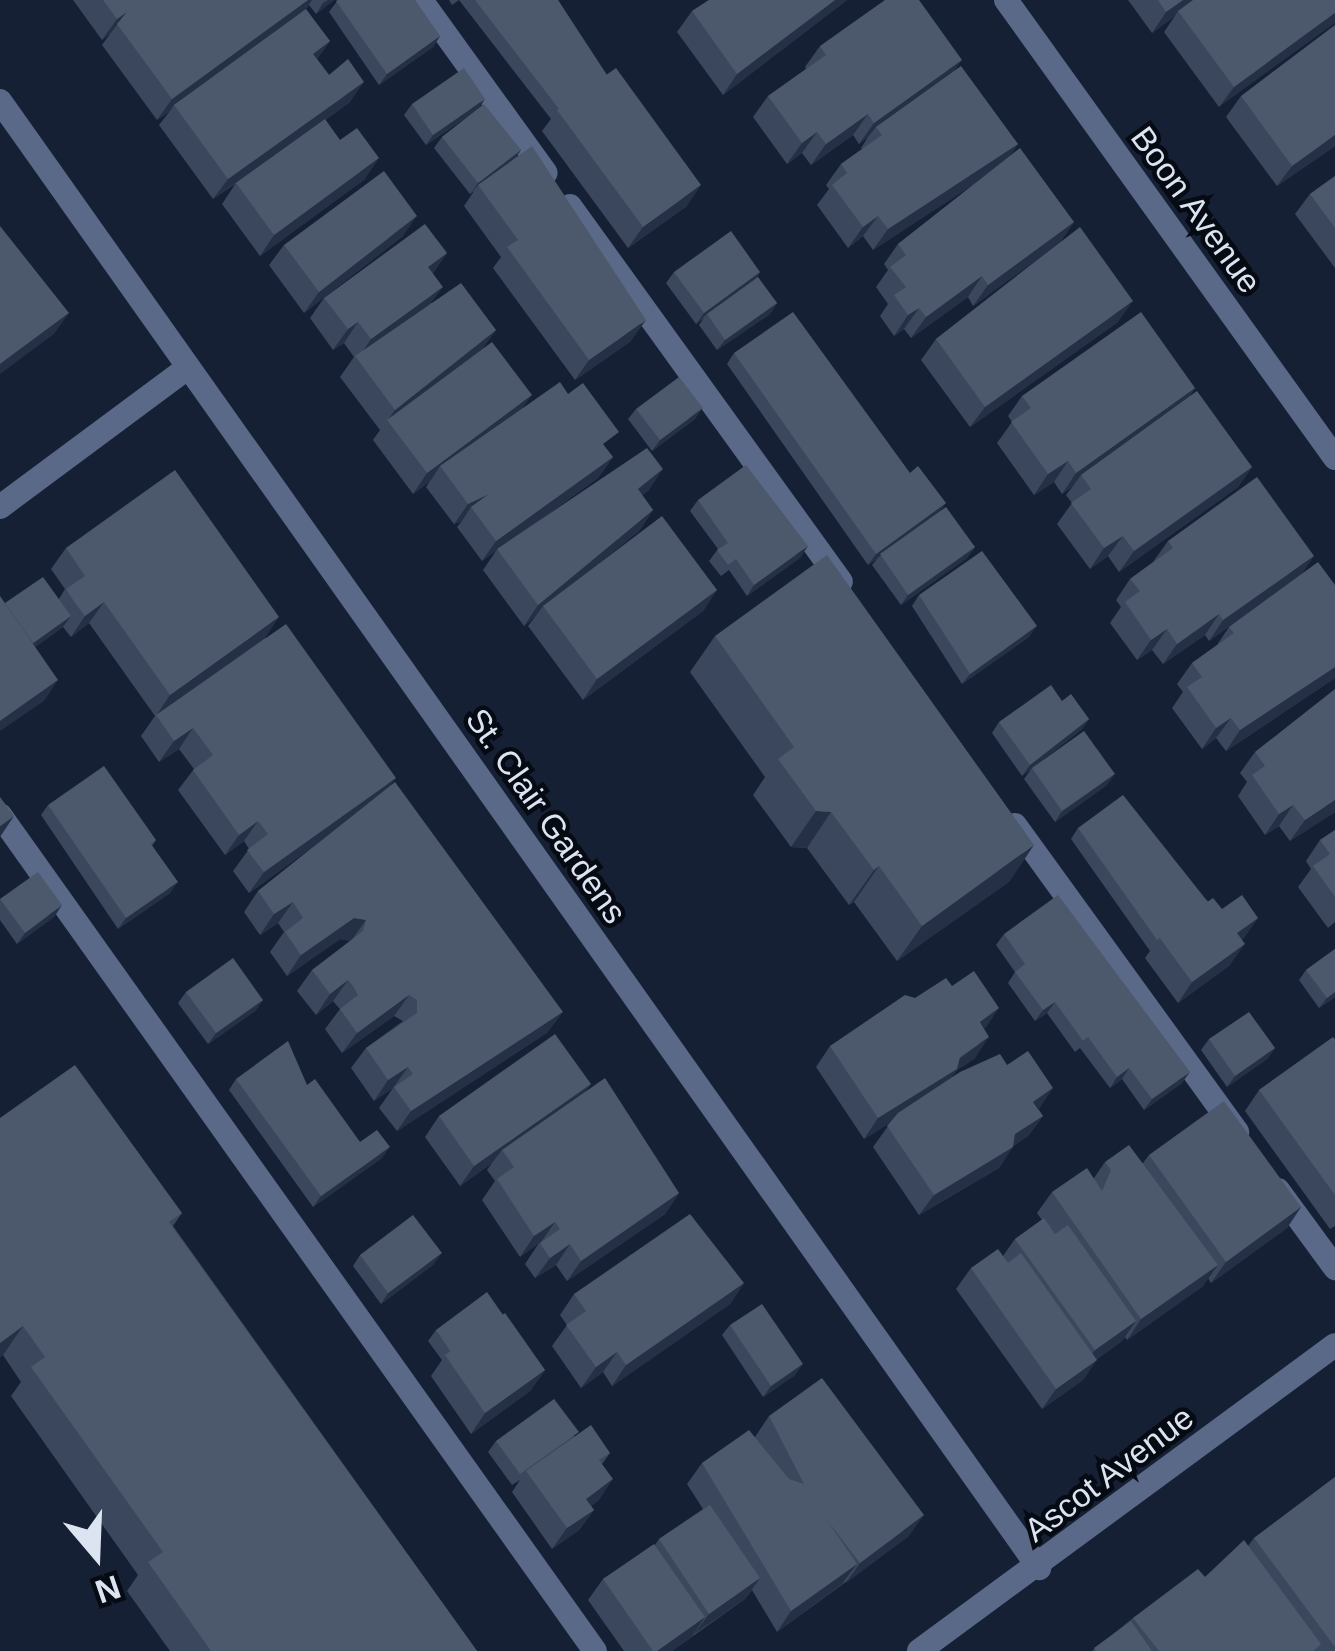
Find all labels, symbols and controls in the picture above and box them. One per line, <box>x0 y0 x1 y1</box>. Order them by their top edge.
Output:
street label: Boon Avenue <box>1122 118 1270 302</box>
street label: St. Clair Gardens <box>457 701 635 931</box>
street label: Ascot Avenue <box>1016 1397 1202 1551</box>
north arrow <box>36 1495 156 1615</box>
text: N <box>91 1568 125 1611</box>

